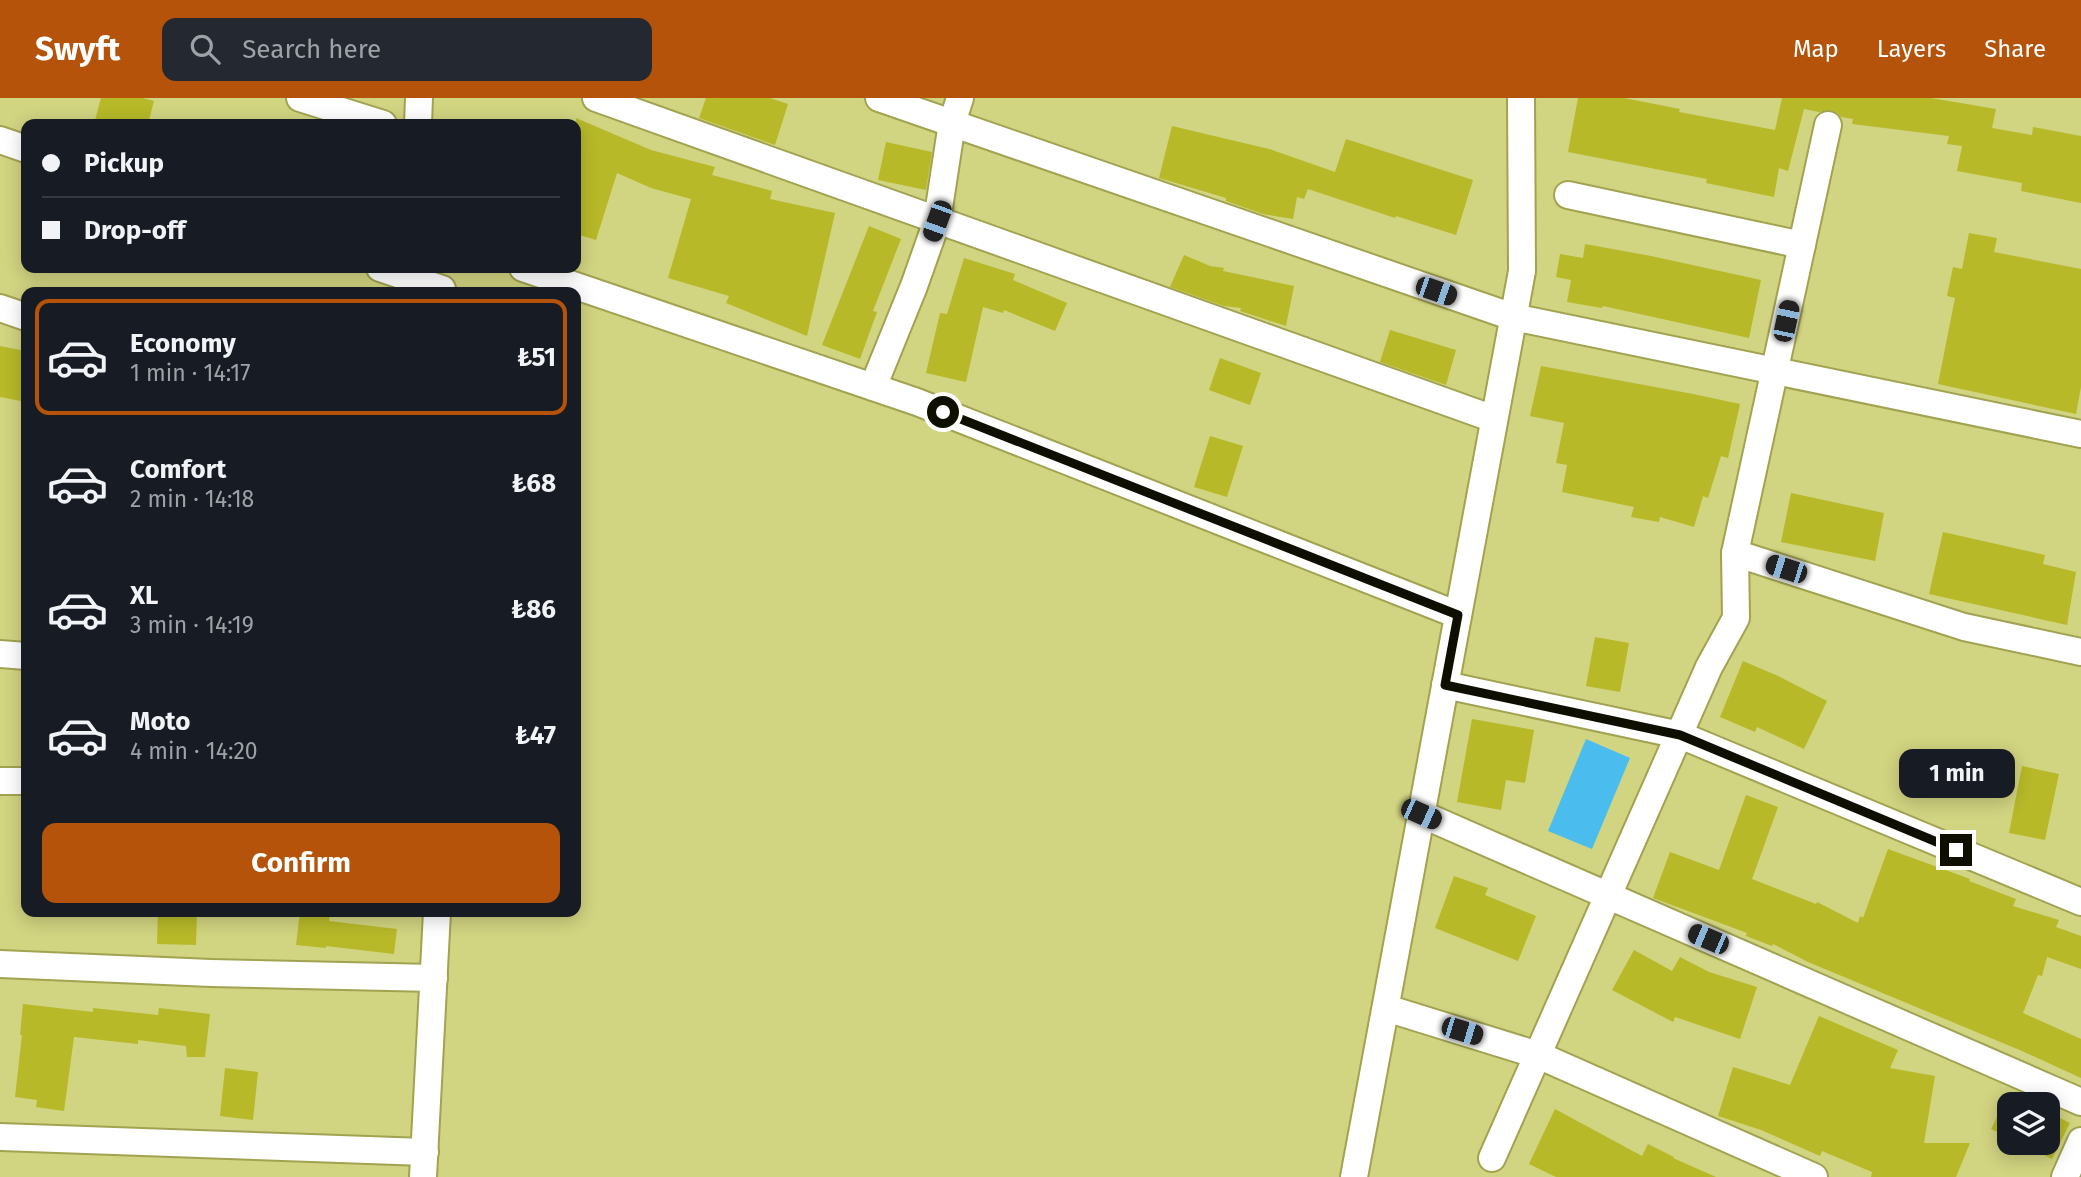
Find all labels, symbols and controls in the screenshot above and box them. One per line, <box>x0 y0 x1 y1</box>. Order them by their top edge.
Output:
search box <box>162 18 652 81</box>
text: Swyft <box>35 29 120 69</box>
icon: search <box>186 30 224 68</box>
text: Search here <box>242 34 381 65</box>
text: Map <box>1793 35 1839 63</box>
text: Layers <box>1877 35 1946 63</box>
text: Share <box>1984 35 2046 63</box>
text: Pickup <box>84 148 164 179</box>
car <box>920 198 955 244</box>
text: Drop-off <box>84 215 186 246</box>
car <box>1413 274 1460 308</box>
car <box>1772 298 1801 344</box>
icon: car <box>46 326 109 389</box>
text: Economy <box>130 328 236 359</box>
text: ₺51 <box>517 342 556 373</box>
text: 1 min · 14:17 <box>130 359 250 387</box>
route start <box>927 396 959 428</box>
icon: car <box>46 452 109 515</box>
text: Comfort <box>130 454 226 485</box>
text: ₺68 <box>511 468 556 499</box>
text: 2 min · 14:18 <box>130 485 254 513</box>
car <box>1763 553 1810 585</box>
icon: car <box>46 578 109 641</box>
text: XL <box>130 580 158 611</box>
text: ₺86 <box>511 594 556 625</box>
text: 3 min · 14:19 <box>130 611 254 639</box>
icon: car <box>46 704 109 767</box>
text: Moto <box>130 706 190 737</box>
text: ₺47 <box>515 720 556 751</box>
text: 4 min · 14:20 <box>130 737 258 765</box>
callout: 1 min <box>1898 748 2014 798</box>
text: 1 min <box>1929 759 1985 787</box>
car <box>1398 796 1445 832</box>
button: Confirm <box>42 823 560 903</box>
route end <box>1940 834 1972 866</box>
car <box>1685 921 1732 957</box>
car <box>1439 1015 1486 1047</box>
map controls <box>1997 1092 2060 1155</box>
button: layers <box>1997 1092 2060 1155</box>

